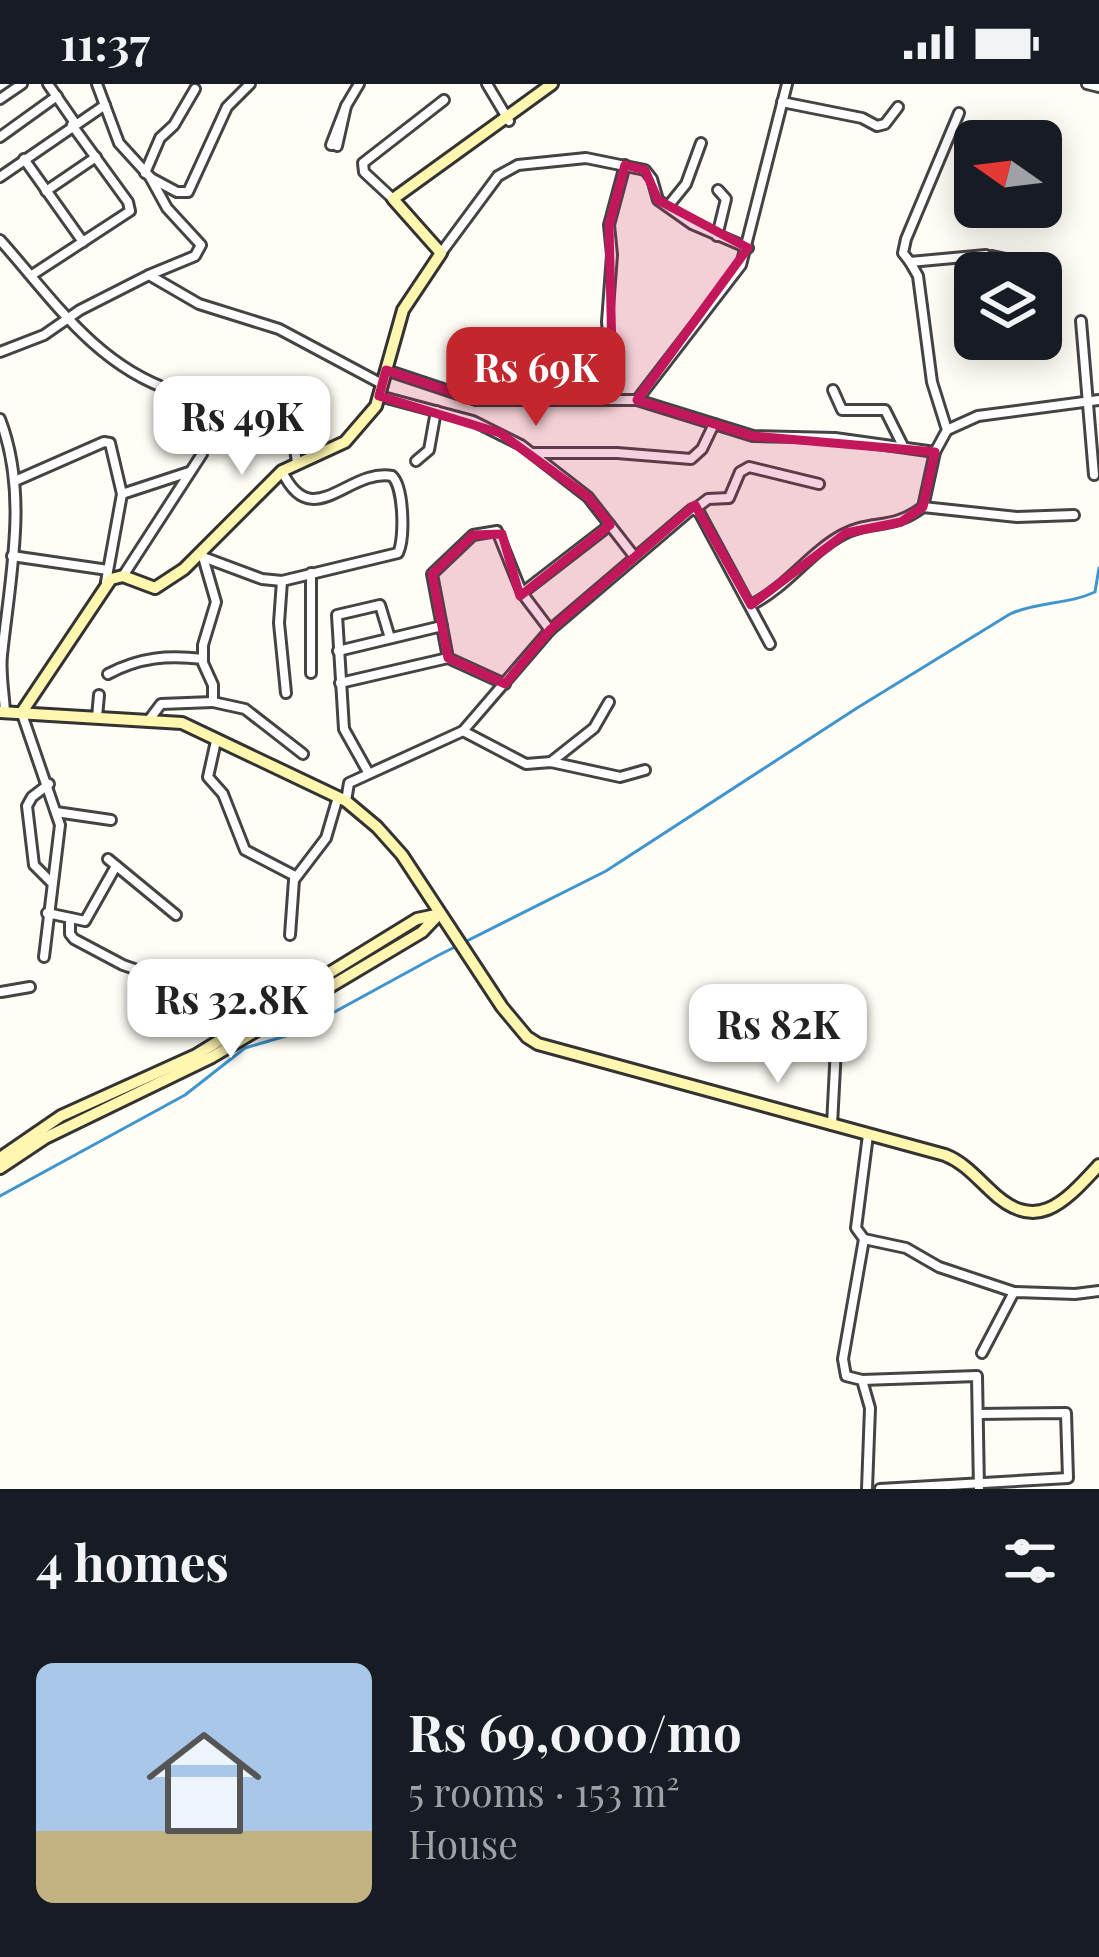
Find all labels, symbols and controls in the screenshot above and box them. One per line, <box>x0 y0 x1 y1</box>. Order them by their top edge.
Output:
text: 11:37 <box>60 12 150 72</box>
north arrow <box>954 120 1062 228</box>
map controls <box>954 120 1062 360</box>
button: layers <box>954 252 1062 360</box>
pin: Rs 69K <box>438 327 634 429</box>
text: Rs 69K <box>473 340 599 392</box>
pin: Rs 49K <box>144 376 340 478</box>
text: Rs 49K <box>180 389 304 441</box>
pin: Rs 32.8K <box>107 959 355 1061</box>
text: Rs 32.8K <box>154 972 308 1024</box>
pin: Rs 82K <box>680 984 876 1086</box>
text: Rs 82K <box>716 997 840 1049</box>
text: 4 homes <box>36 1527 229 1595</box>
icon: filters <box>997 1528 1063 1594</box>
text: Rs 69,000/mo <box>408 1697 742 1765</box>
icon: home <box>132 1711 276 1855</box>
text: 5 rooms · 153 m² <box>408 1765 680 1817</box>
text: House <box>408 1817 518 1869</box>

